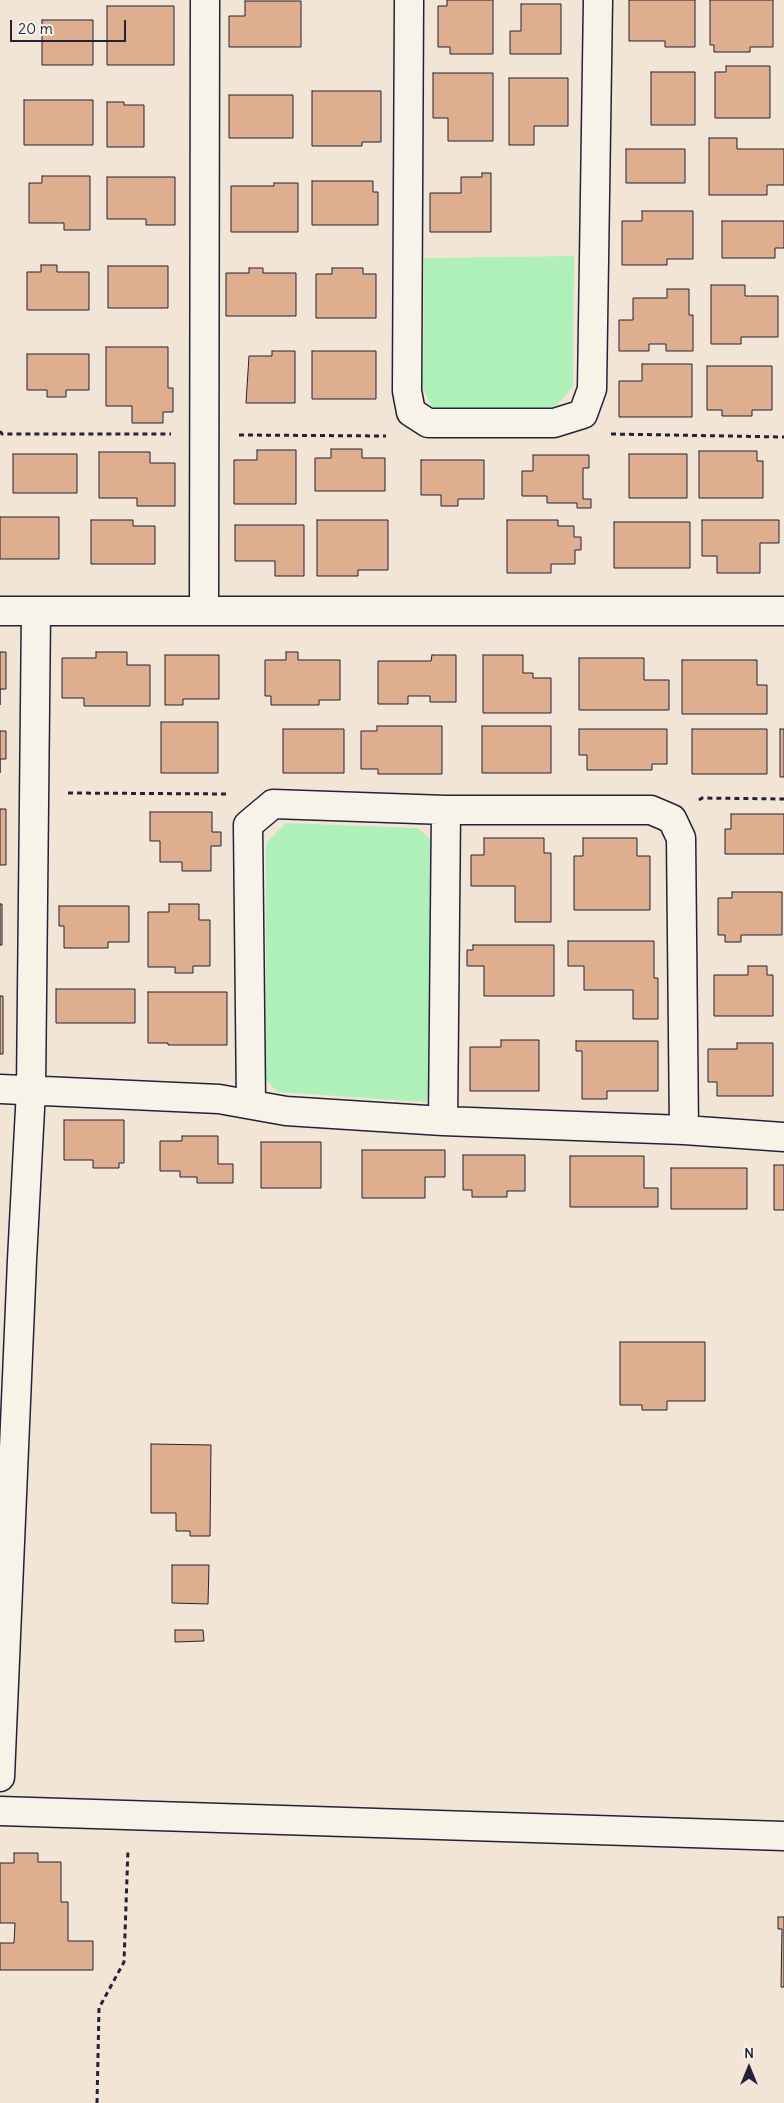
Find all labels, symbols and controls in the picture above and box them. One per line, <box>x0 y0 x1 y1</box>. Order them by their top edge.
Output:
scale bar <box>12 10 129 42</box>
text: 20 m <box>18 19 53 38</box>
north arrow <box>724 2043 774 2093</box>
text: N <box>744 2044 754 2062</box>

